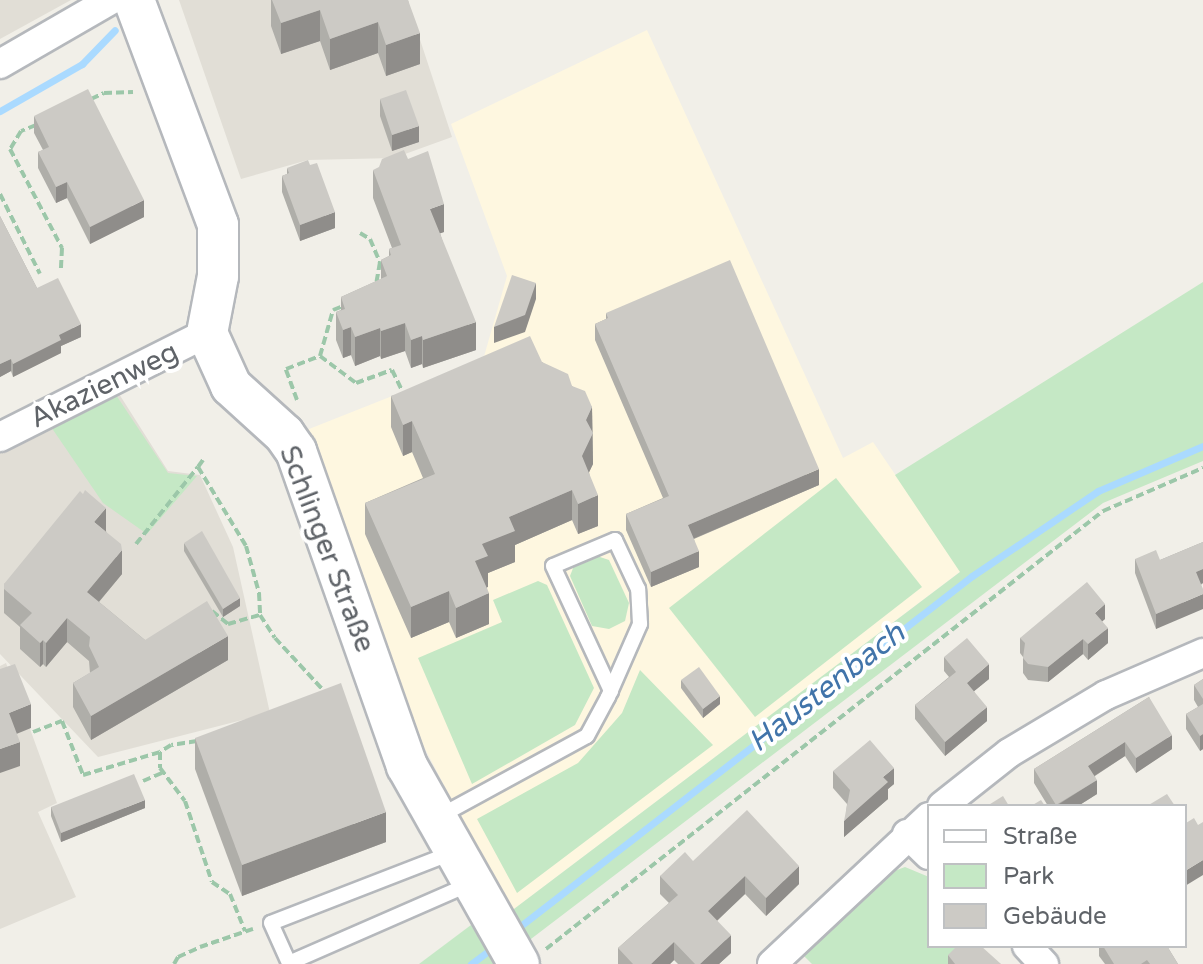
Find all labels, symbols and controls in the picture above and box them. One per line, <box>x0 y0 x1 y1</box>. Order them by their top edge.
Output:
street label: Akazienweg <box>25 335 183 435</box>
street label: Schlinger Straße <box>272 441 382 657</box>
water label: Haustenbach <box>742 616 912 760</box>
legend <box>927 804 1187 948</box>
text: Straße <box>1003 822 1077 851</box>
text: Park <box>1003 862 1054 891</box>
text: Gebäude <box>1003 902 1107 931</box>

